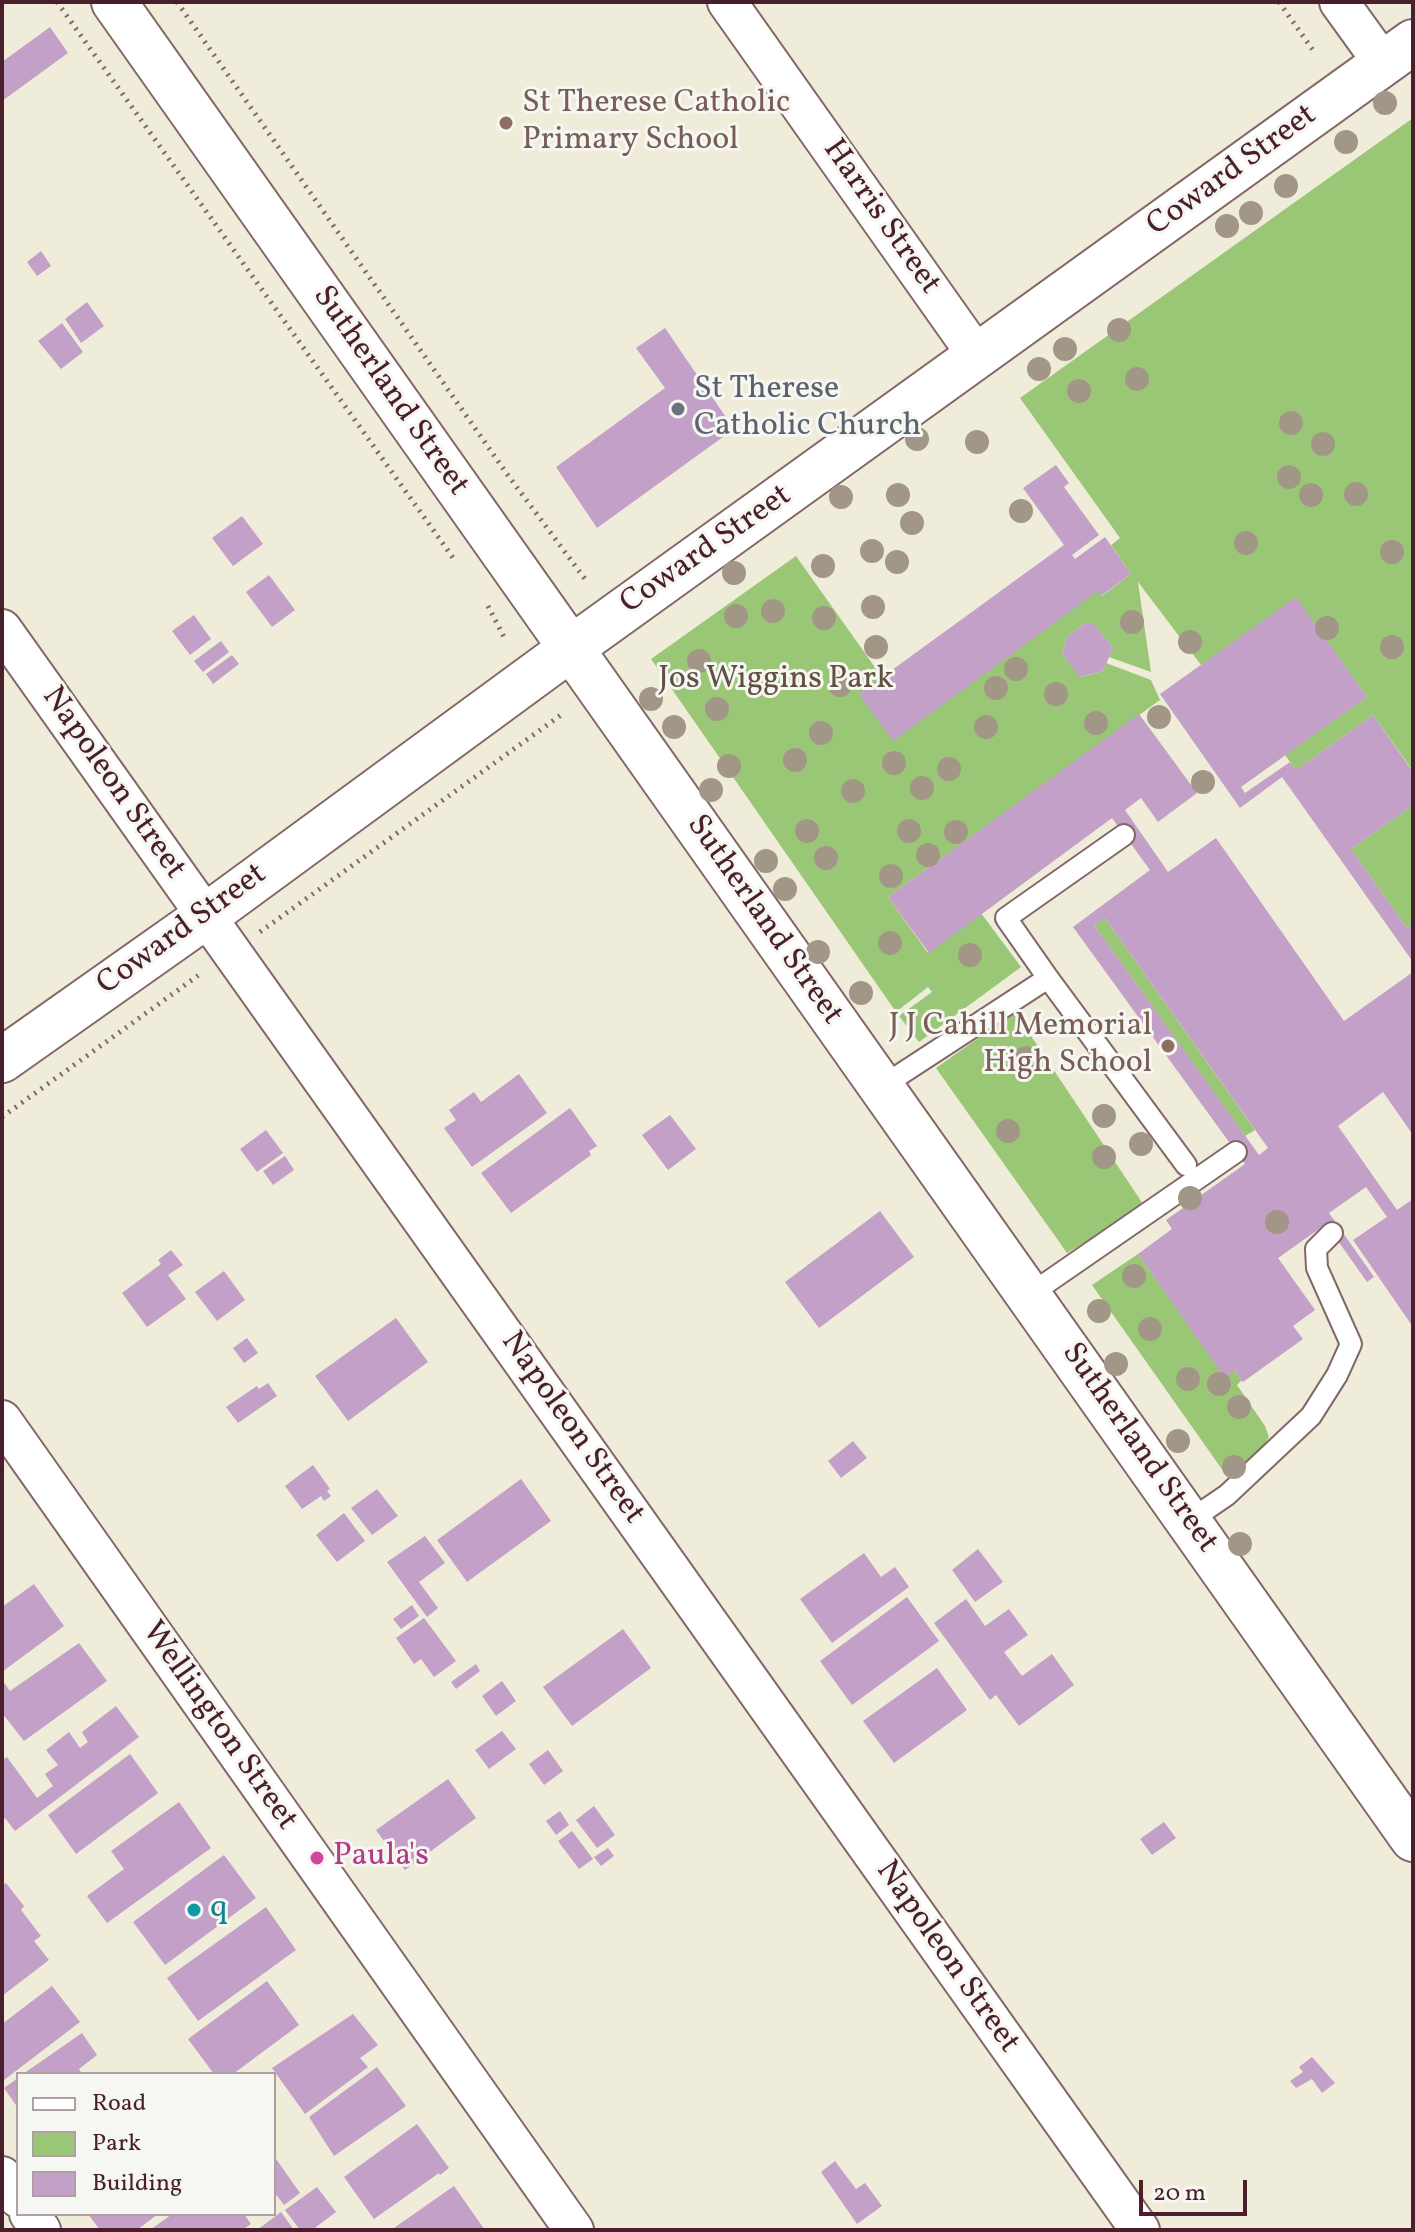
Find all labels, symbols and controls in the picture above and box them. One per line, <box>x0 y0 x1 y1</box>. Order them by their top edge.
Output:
place label: St Therese Catholic Primary School <box>522 86 790 161</box>
street label: Coward Street <box>1141 98 1325 246</box>
marker: St Therese Catholic Primary School <box>497 114 515 132</box>
street label: Harris Street <box>813 133 947 303</box>
street label: Sutherland Street <box>302 280 476 504</box>
place label: St Therese Catholic Church <box>694 372 921 447</box>
marker: St Therese Catholic Church <box>669 400 687 418</box>
street label: Coward Street <box>614 478 800 624</box>
park label: Jos Wiggins Park <box>658 662 894 700</box>
street label: Napoleon Street <box>31 680 193 888</box>
street label: Sutherland Street <box>676 809 850 1033</box>
street label: Coward Street <box>91 857 275 1005</box>
place label: J J Cahill Memorial High School <box>889 1009 1152 1084</box>
marker: J J Cahill Memorial High School <box>1159 1037 1177 1055</box>
street label: Napoleon Street <box>490 1325 652 1533</box>
street label: Sutherland Street <box>1051 1337 1225 1561</box>
street label: Wellington Street <box>132 1615 304 1839</box>
place label: Paula's <box>333 1839 429 1877</box>
marker: Paula's <box>308 1849 326 1867</box>
street label: Napoleon Street <box>865 1854 1027 2062</box>
place label: q <box>210 1891 227 1929</box>
marker: q <box>185 1901 203 1919</box>
legend <box>16 2072 276 2216</box>
text: Road <box>92 2087 146 2121</box>
text: Park <box>92 2127 141 2161</box>
scale bar <box>1143 2164 1251 2214</box>
text: Building <box>92 2167 182 2201</box>
text: 20 m <box>1153 2177 1206 2211</box>

